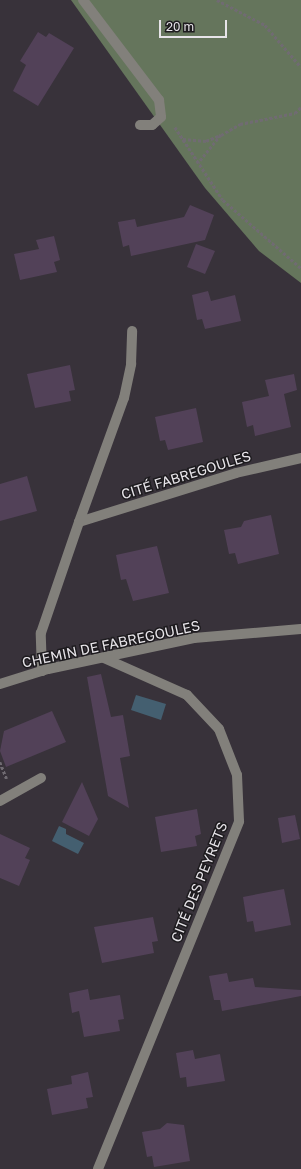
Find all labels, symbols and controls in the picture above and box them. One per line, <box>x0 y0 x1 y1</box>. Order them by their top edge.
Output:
scale bar <box>161 12 229 38</box>
text: 20 m <box>166 19 194 34</box>
street label: CITÉ FABREGOULES <box>119 447 253 503</box>
street label: CHEMIN DE FABREGOULES <box>21 617 201 671</box>
street label: CITÉ DES PEYRETS <box>167 820 231 944</box>

